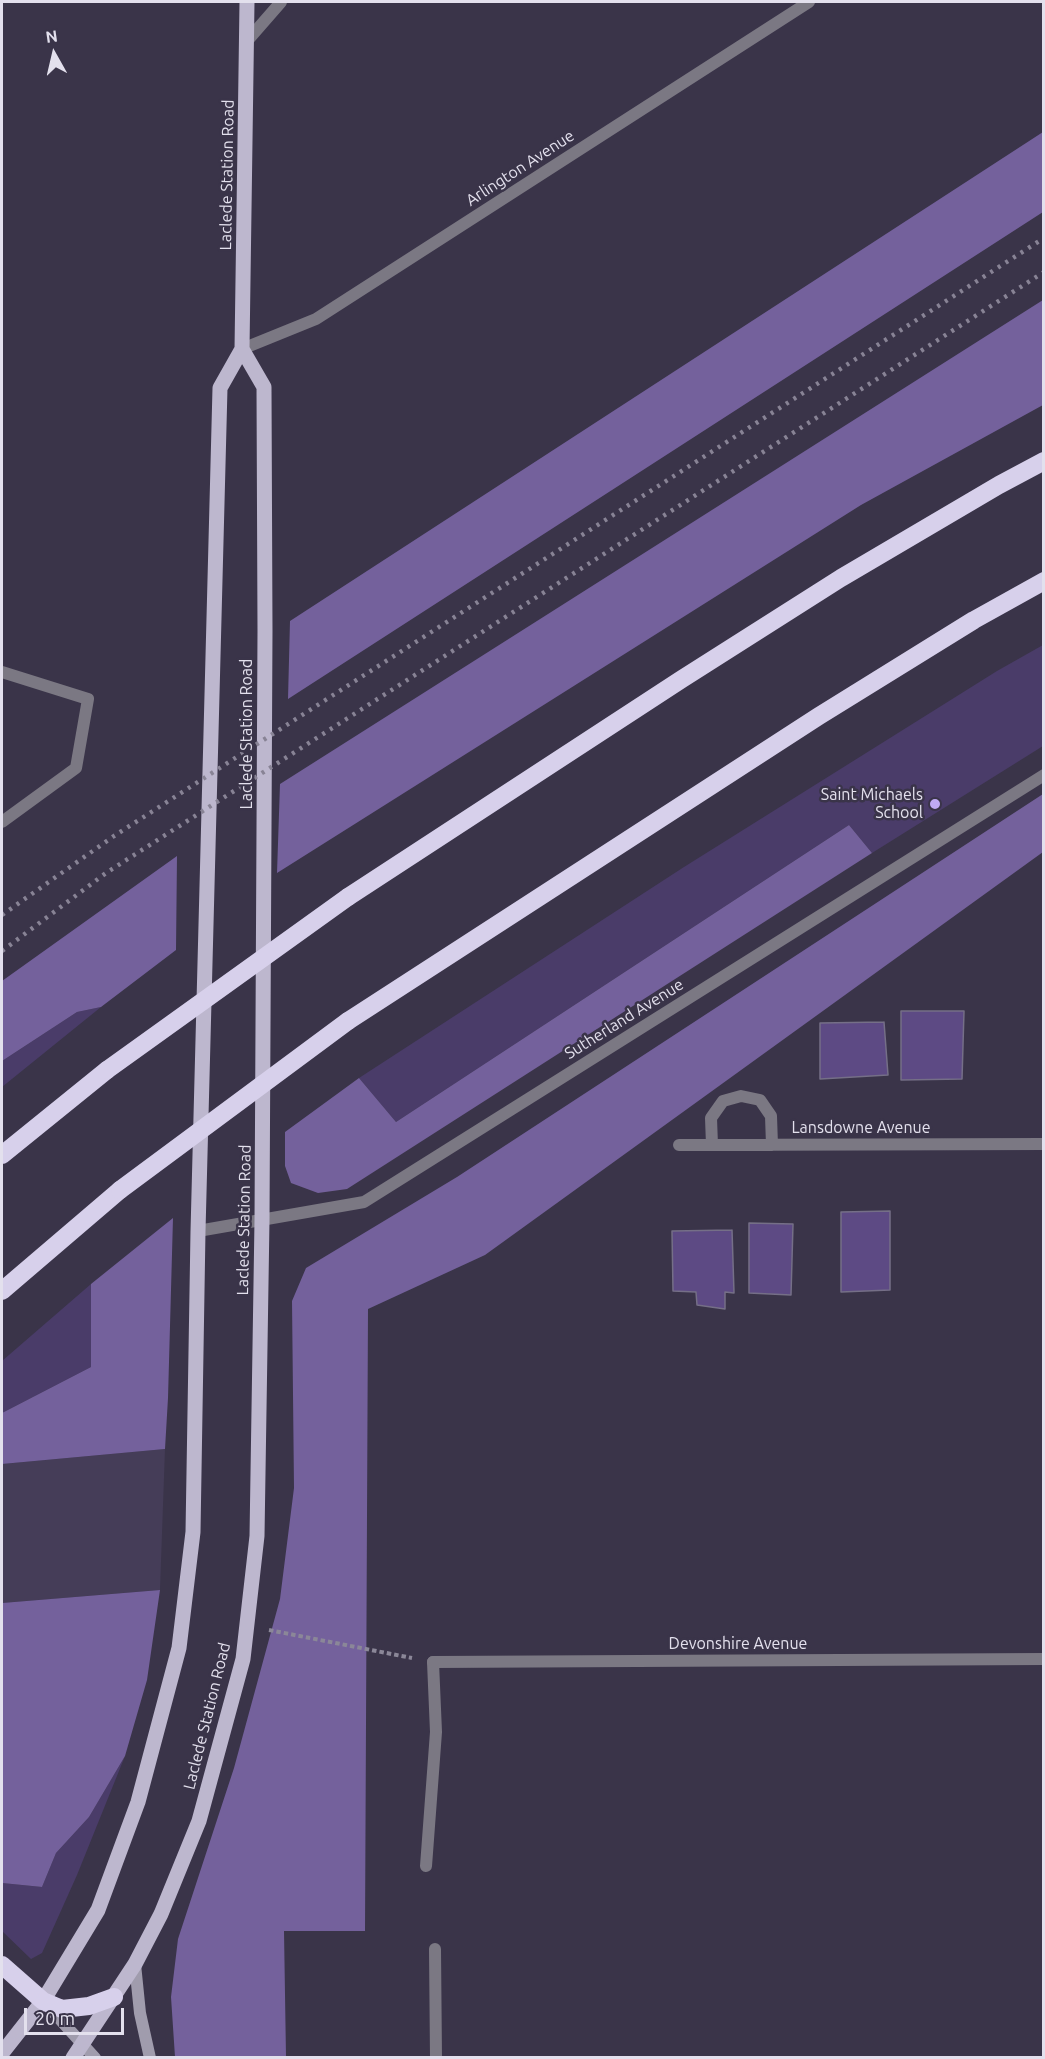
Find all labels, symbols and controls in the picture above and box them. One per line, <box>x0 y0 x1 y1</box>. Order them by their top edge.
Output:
north arrow <box>24 24 84 84</box>
text: N <box>44 26 59 46</box>
street label: Laclede Station Road <box>216 99 238 251</box>
street label: Arlington Avenue <box>462 126 578 210</box>
street label: Laclede Station Road <box>237 659 257 809</box>
place label: Saint Michaels School <box>821 785 923 823</box>
marker: Saint Michaels School <box>928 797 942 811</box>
street label: Sutherland Avenue <box>561 975 687 1063</box>
street label: Lansdowne Avenue <box>791 1118 931 1138</box>
street label: Laclede Station Road <box>233 1144 255 1296</box>
street label: Devonshire Avenue <box>669 1634 807 1654</box>
street label: Laclede Station Road <box>179 1641 235 1791</box>
scale bar <box>27 1996 128 2034</box>
text: 20 m <box>35 2008 75 2028</box>

